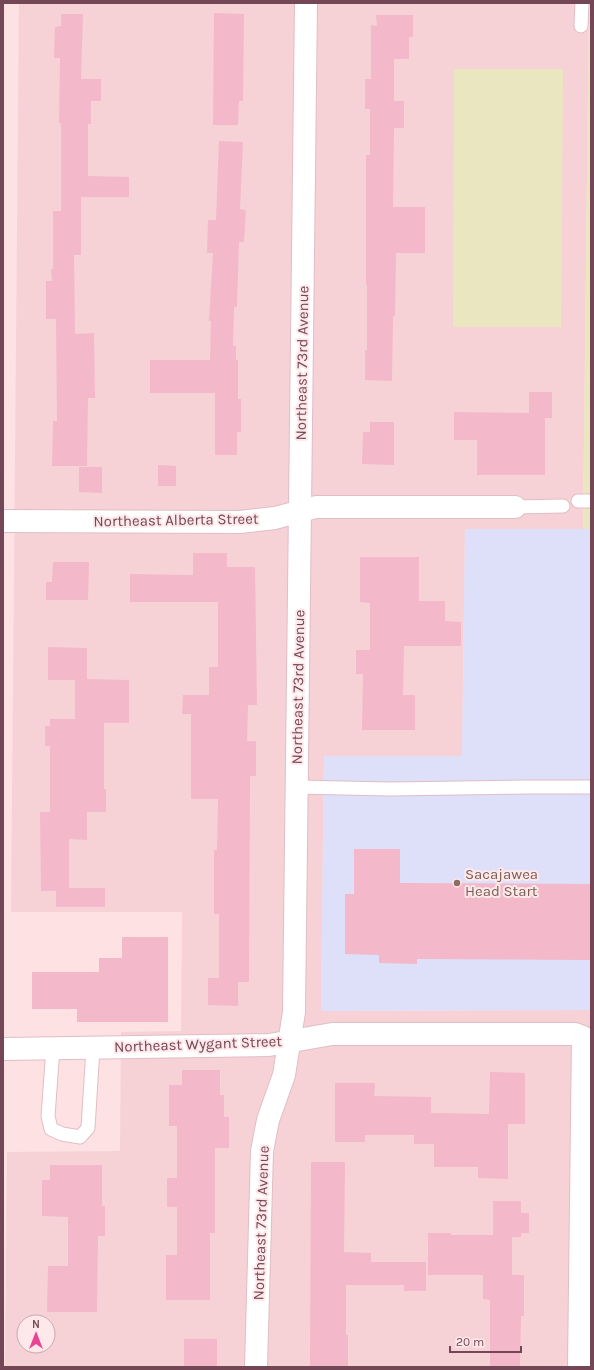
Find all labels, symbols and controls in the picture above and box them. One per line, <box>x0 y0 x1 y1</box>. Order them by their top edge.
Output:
street label: Northeast 73rd Avenue <box>292 285 312 441</box>
street label: Northeast Alberta Street <box>93 510 259 530</box>
street label: Northeast 73rd Avenue <box>288 609 308 765</box>
place label: Sacajawea Head Start <box>465 865 538 900</box>
marker: Sacajawea Head Start <box>452 878 462 888</box>
street label: Northeast Wygant Street <box>114 1032 283 1056</box>
street label: Northeast 73rd Avenue <box>249 1145 273 1301</box>
north arrow <box>16 1314 56 1354</box>
text: N <box>32 1318 40 1331</box>
scale bar <box>450 1328 521 1354</box>
text: 20 m <box>456 1335 484 1349</box>

